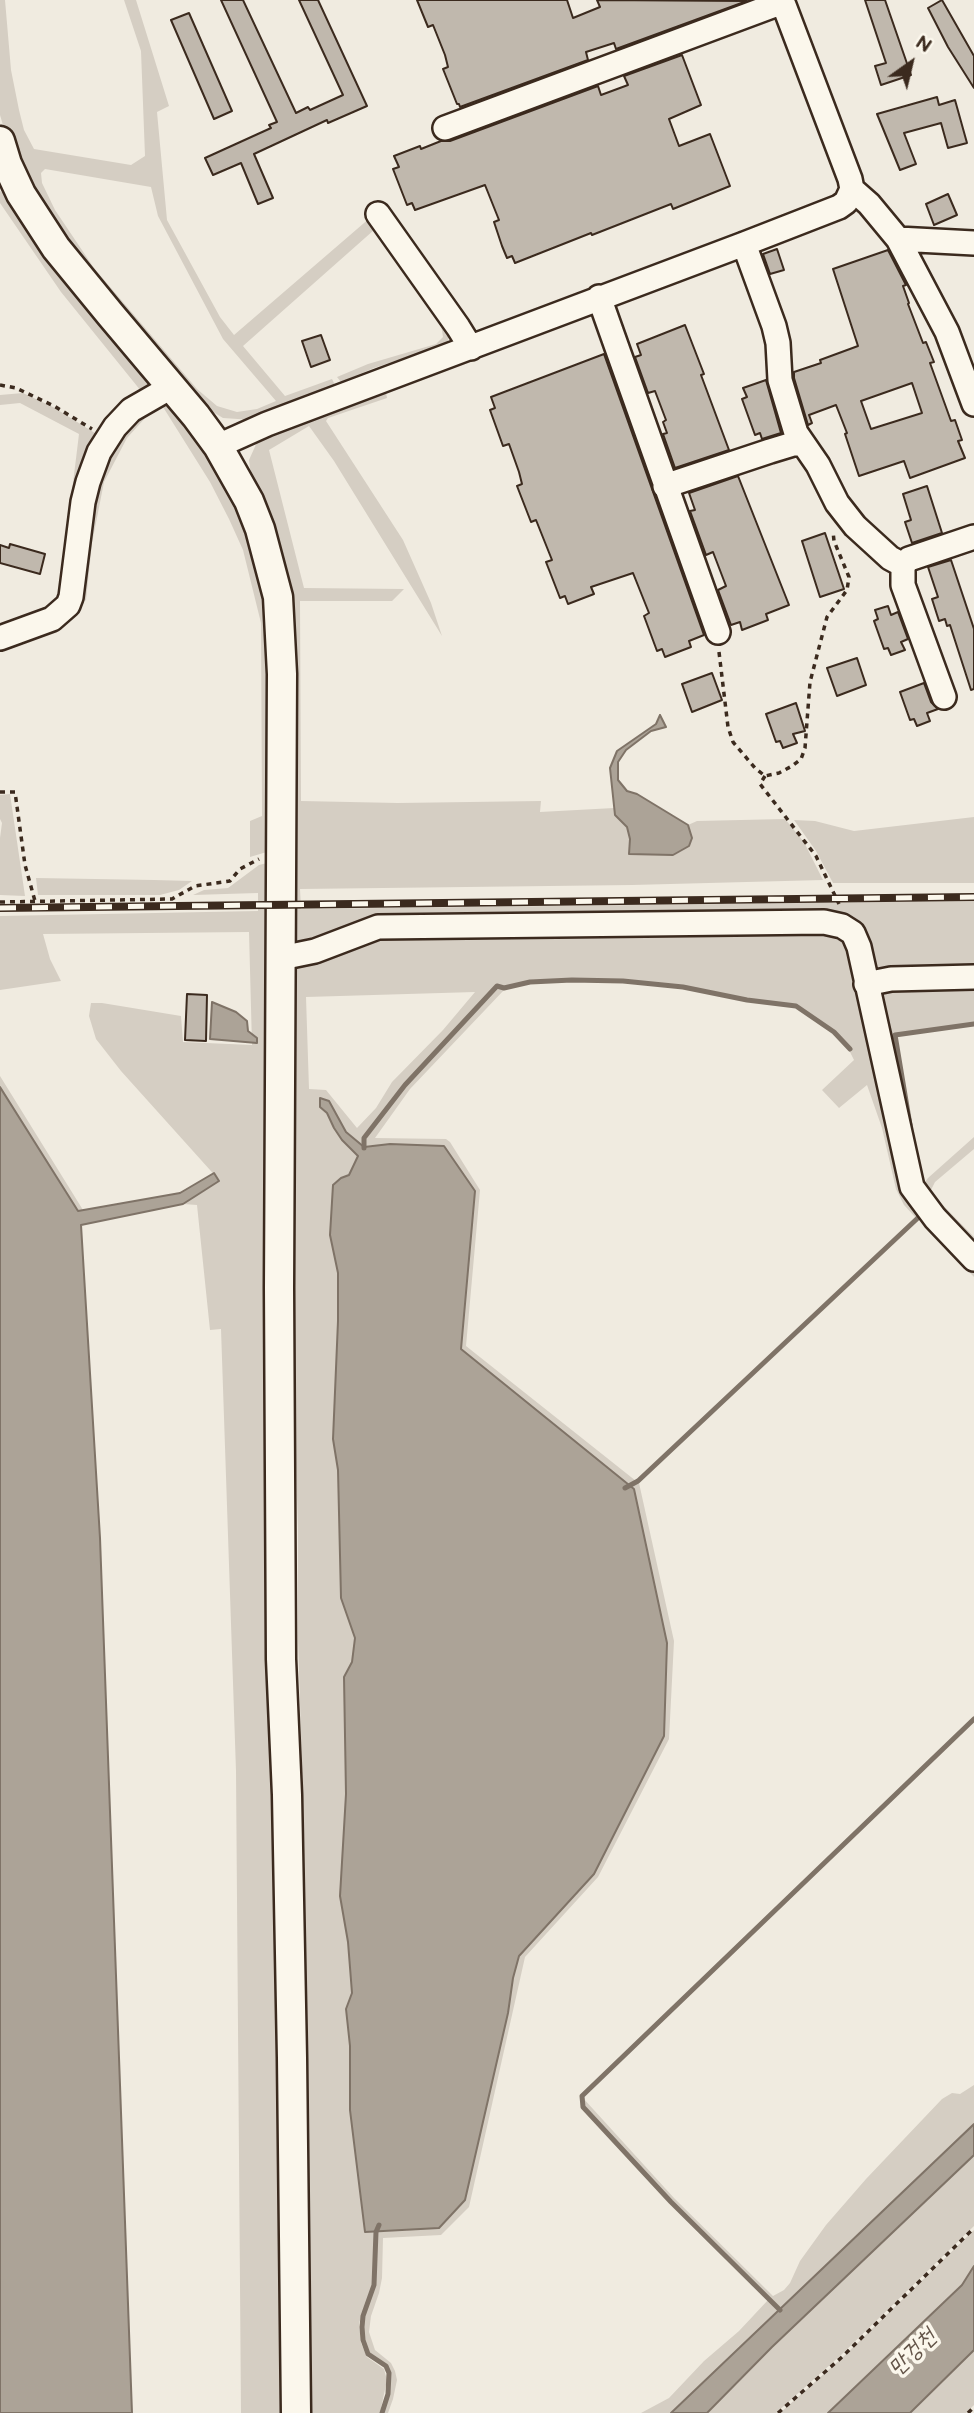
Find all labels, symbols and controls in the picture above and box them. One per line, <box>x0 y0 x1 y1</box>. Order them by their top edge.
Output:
north arrow <box>876 28 946 98</box>
text: N <box>911 32 935 59</box>
water label: 만겅천 <box>883 2324 943 2382</box>

